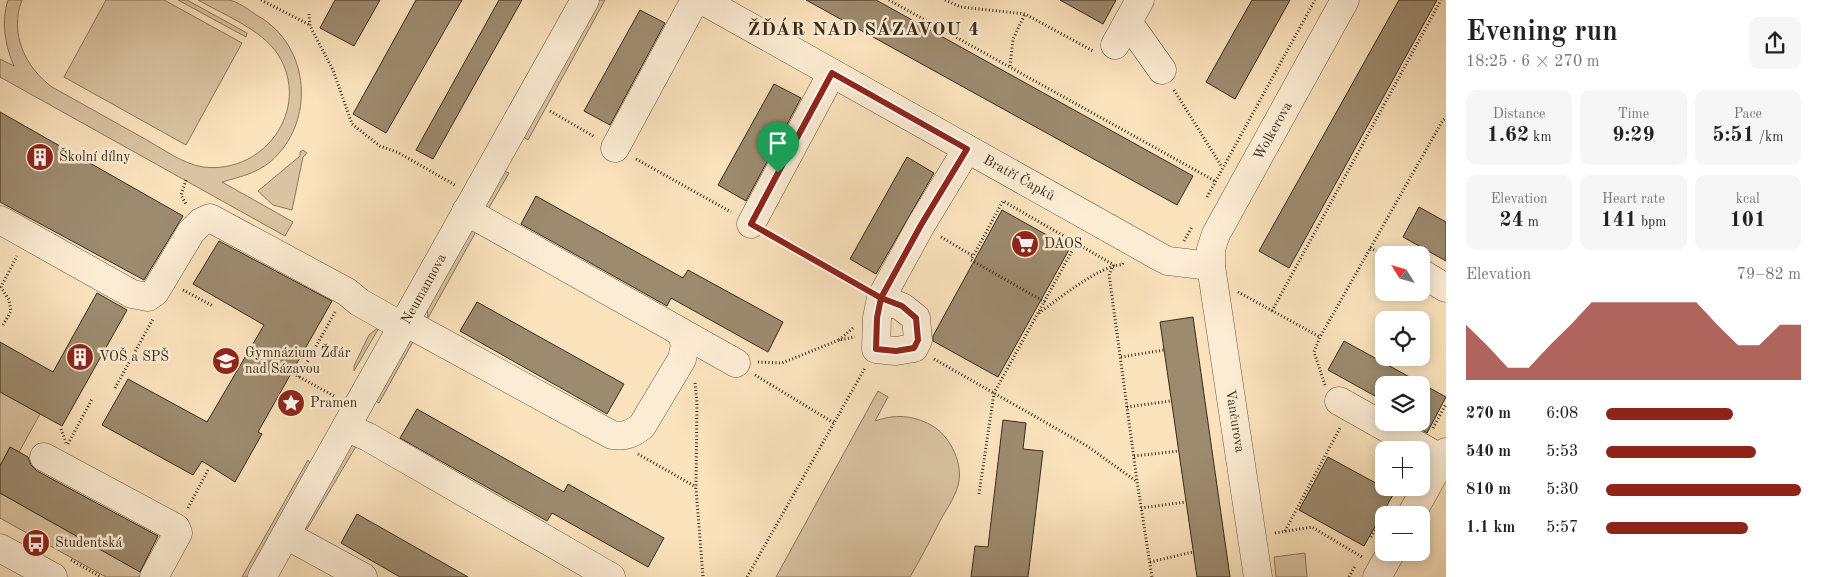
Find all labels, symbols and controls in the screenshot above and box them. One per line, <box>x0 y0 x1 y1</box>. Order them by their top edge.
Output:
district label: ŽĎÁR NAD SÁZAVOU 4 <box>748 17 980 40</box>
button: share <box>1749 17 1801 69</box>
text: Evening run <box>1466 19 1618 47</box>
text: 18:25 · 6 × 270 m <box>1466 54 1599 70</box>
street label: Wolkerova <box>1251 100 1295 162</box>
text: Distance <box>1493 107 1546 121</box>
text: Time <box>1618 107 1649 121</box>
text: Pace <box>1734 107 1762 121</box>
pin <box>757 122 799 173</box>
text: 1.62 <box>1487 125 1529 146</box>
text: 9:29 <box>1612 125 1655 146</box>
text: 5:51 <box>1712 125 1755 146</box>
icon: arrive <box>764 129 792 157</box>
text: km <box>1529 130 1552 144</box>
text: /km <box>1755 130 1783 144</box>
building icon: Školní dílny <box>25 142 55 172</box>
place label: Školní dílny <box>59 147 131 164</box>
street label: Bratří Čapků <box>981 150 1059 204</box>
text: Elevation <box>1491 192 1548 206</box>
text: Heart rate <box>1602 192 1665 206</box>
text: kcal <box>1736 192 1760 206</box>
text: 24 <box>1499 210 1524 231</box>
text: 141 <box>1600 210 1637 231</box>
text: 101 <box>1730 210 1766 231</box>
text: m <box>1524 215 1539 229</box>
text: bpm <box>1637 215 1667 229</box>
supermarket icon: DAOS <box>1010 229 1040 259</box>
place label: DAOS <box>1044 237 1083 251</box>
north arrow <box>1375 246 1430 301</box>
map controls <box>1375 246 1430 561</box>
street label: Neumannova <box>399 251 449 327</box>
text: Elevation <box>1466 267 1531 283</box>
text: 79–82 m <box>1737 267 1801 283</box>
button: locate <box>1375 311 1430 366</box>
building icon: VOŠ a SPŠ <box>65 342 95 372</box>
place label: Gymnázium Žďár nad Sázavou <box>245 343 351 376</box>
school or university icon: Gymnázium Žďár nad Sázavou <box>211 346 241 376</box>
place label: VOŠ a SPŠ <box>99 347 169 364</box>
button: layers <box>1375 376 1430 431</box>
place icon: Pramen <box>276 388 306 418</box>
street label: Vančurova <box>1223 388 1247 454</box>
place label: Pramen <box>310 396 358 410</box>
text: 270 m <box>1466 406 1511 422</box>
text: 6:08 <box>1546 406 1578 422</box>
button: + <box>1375 441 1430 496</box>
text: 540 m <box>1466 444 1511 460</box>
text: 5:53 <box>1546 444 1578 460</box>
text: 810 m <box>1466 482 1511 498</box>
text: 5:30 <box>1546 482 1578 498</box>
button: − <box>1375 506 1430 561</box>
text: 1.1 km <box>1466 520 1515 536</box>
text: 5:57 <box>1546 520 1578 536</box>
bus stop icon: Studentská <box>21 528 51 558</box>
place label: Studentská <box>55 536 123 550</box>

